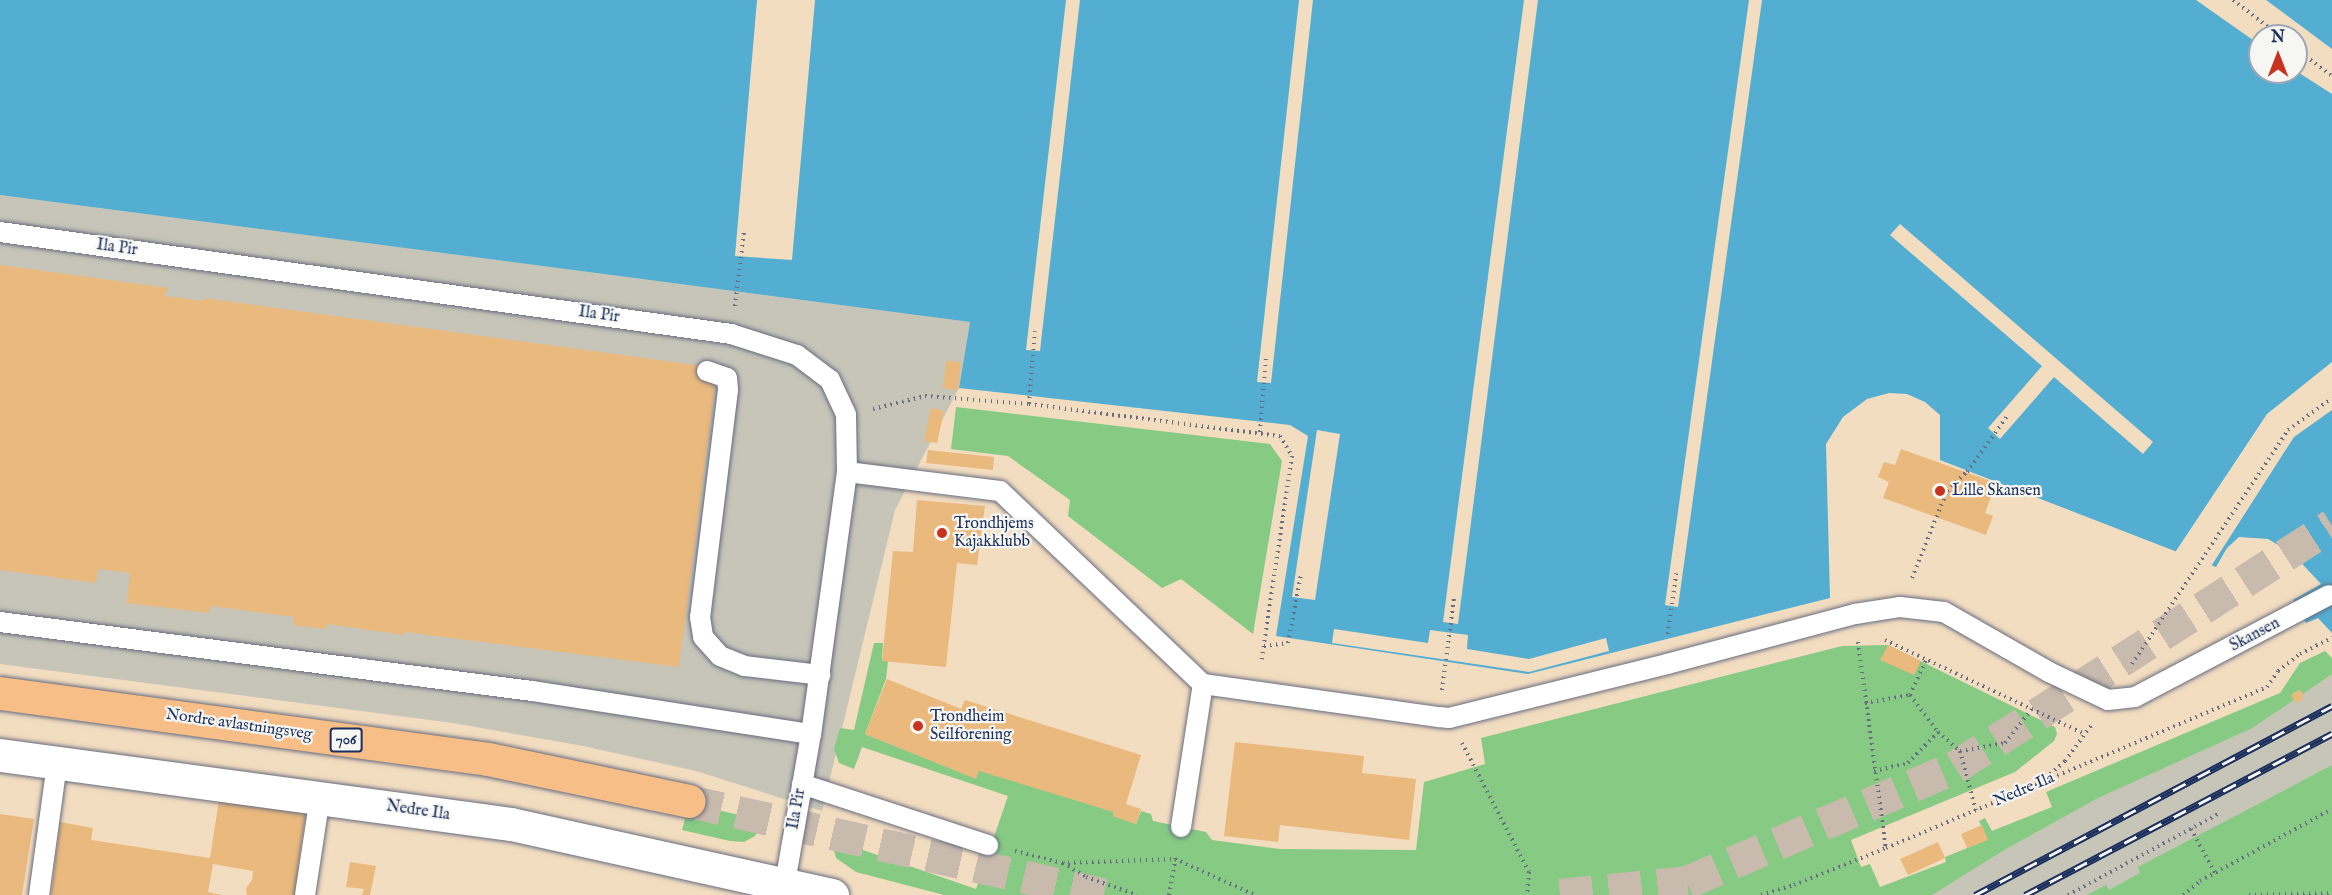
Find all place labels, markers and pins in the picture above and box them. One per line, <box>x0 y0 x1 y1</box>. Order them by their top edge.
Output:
place label: Lille Skansen <box>1952 481 2041 501</box>
marker: Lille Skansen <box>1933 484 1947 498</box>
place label: Trondhjems Kajakklubb <box>954 514 1034 552</box>
marker: Trondhjems Kajakklubb <box>935 526 949 540</box>
place label: Trondheim Seilforening <box>930 707 1012 745</box>
marker: Trondheim Seilforening <box>911 719 925 733</box>

